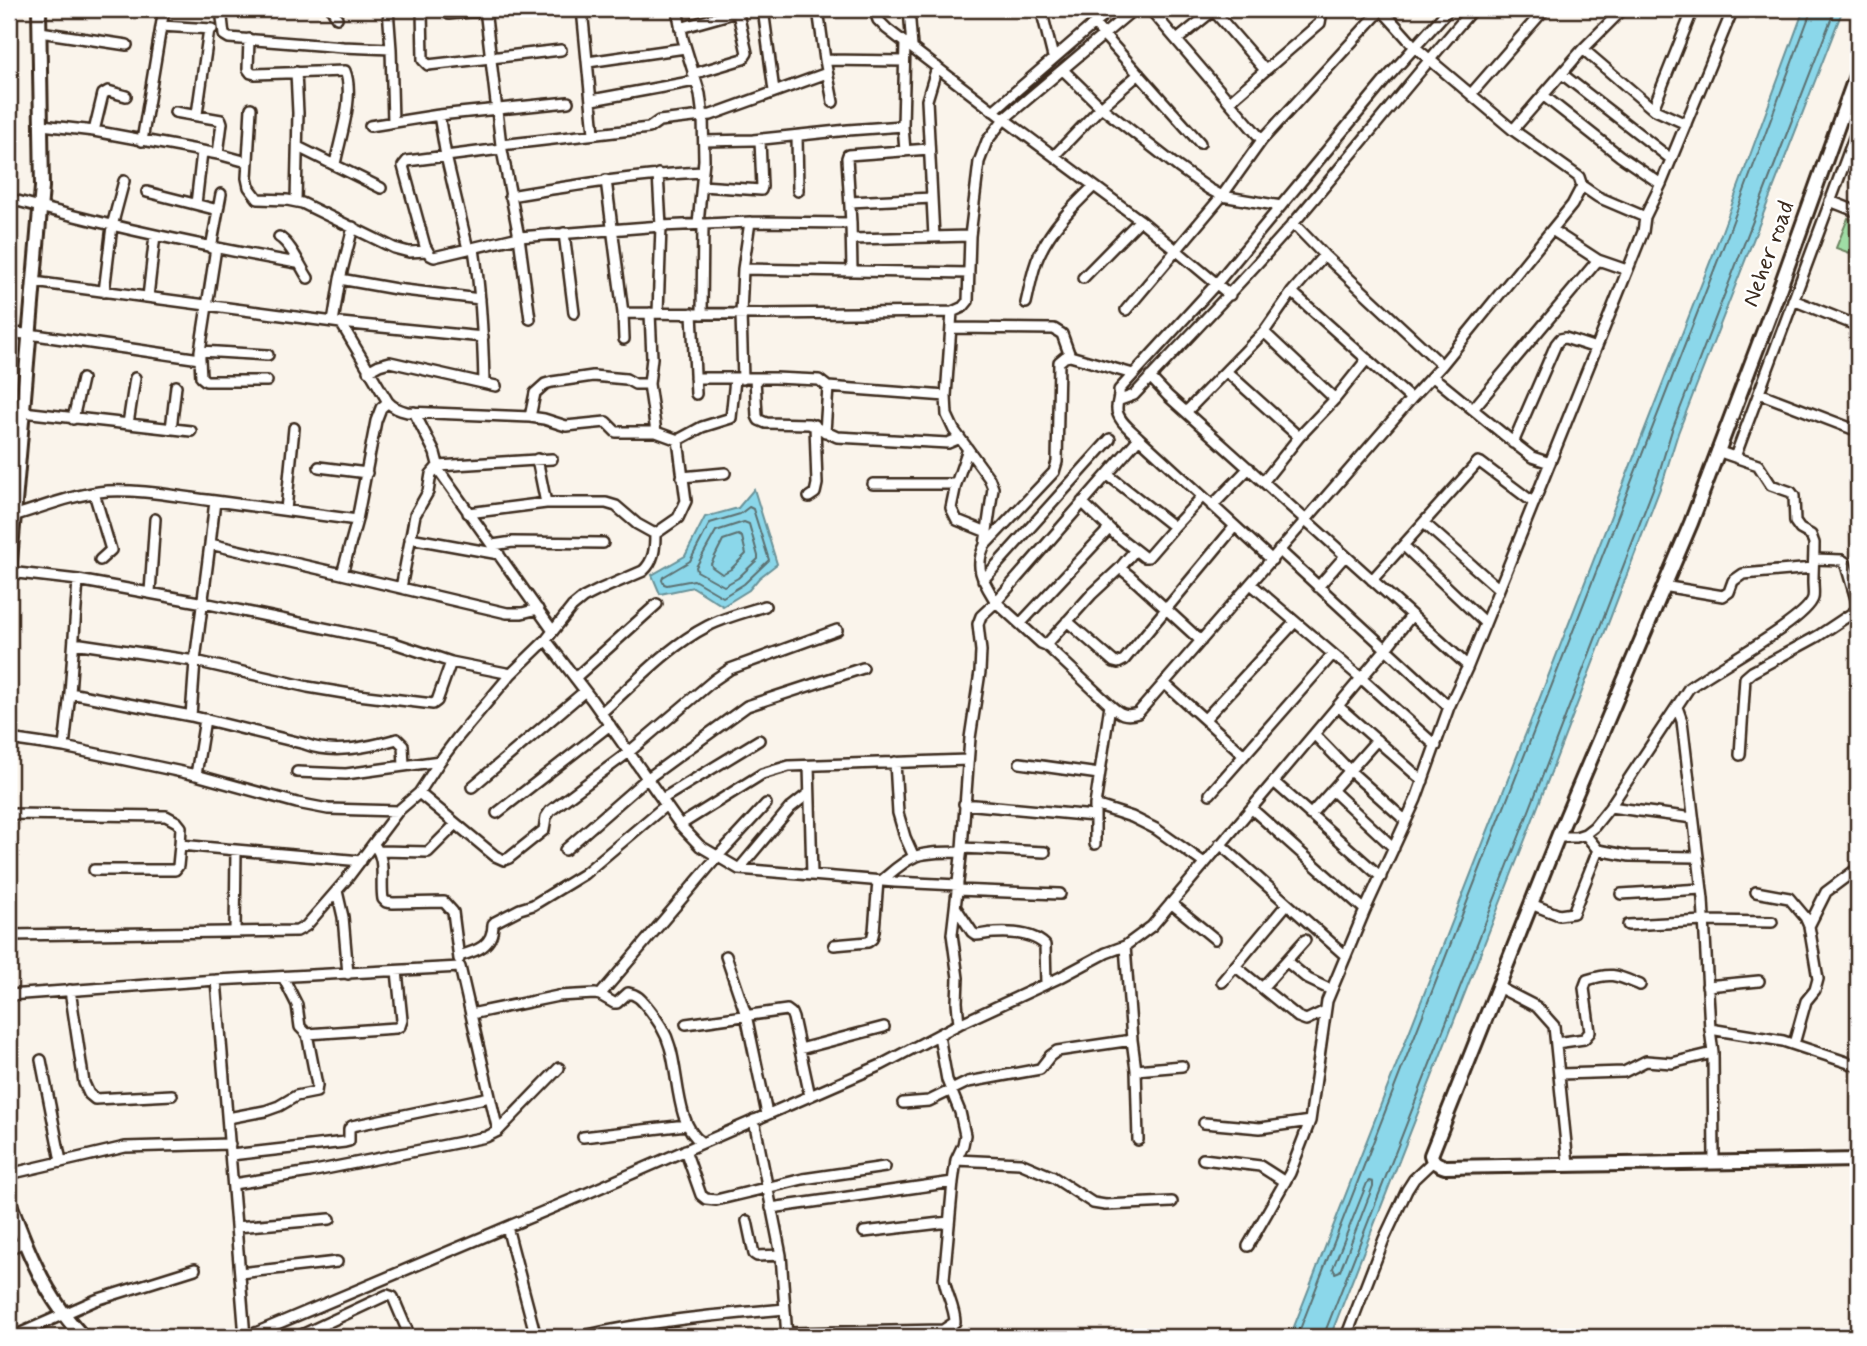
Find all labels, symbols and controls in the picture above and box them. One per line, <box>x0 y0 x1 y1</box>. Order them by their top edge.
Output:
street label: Neher road <box>1736 197 1802 311</box>

